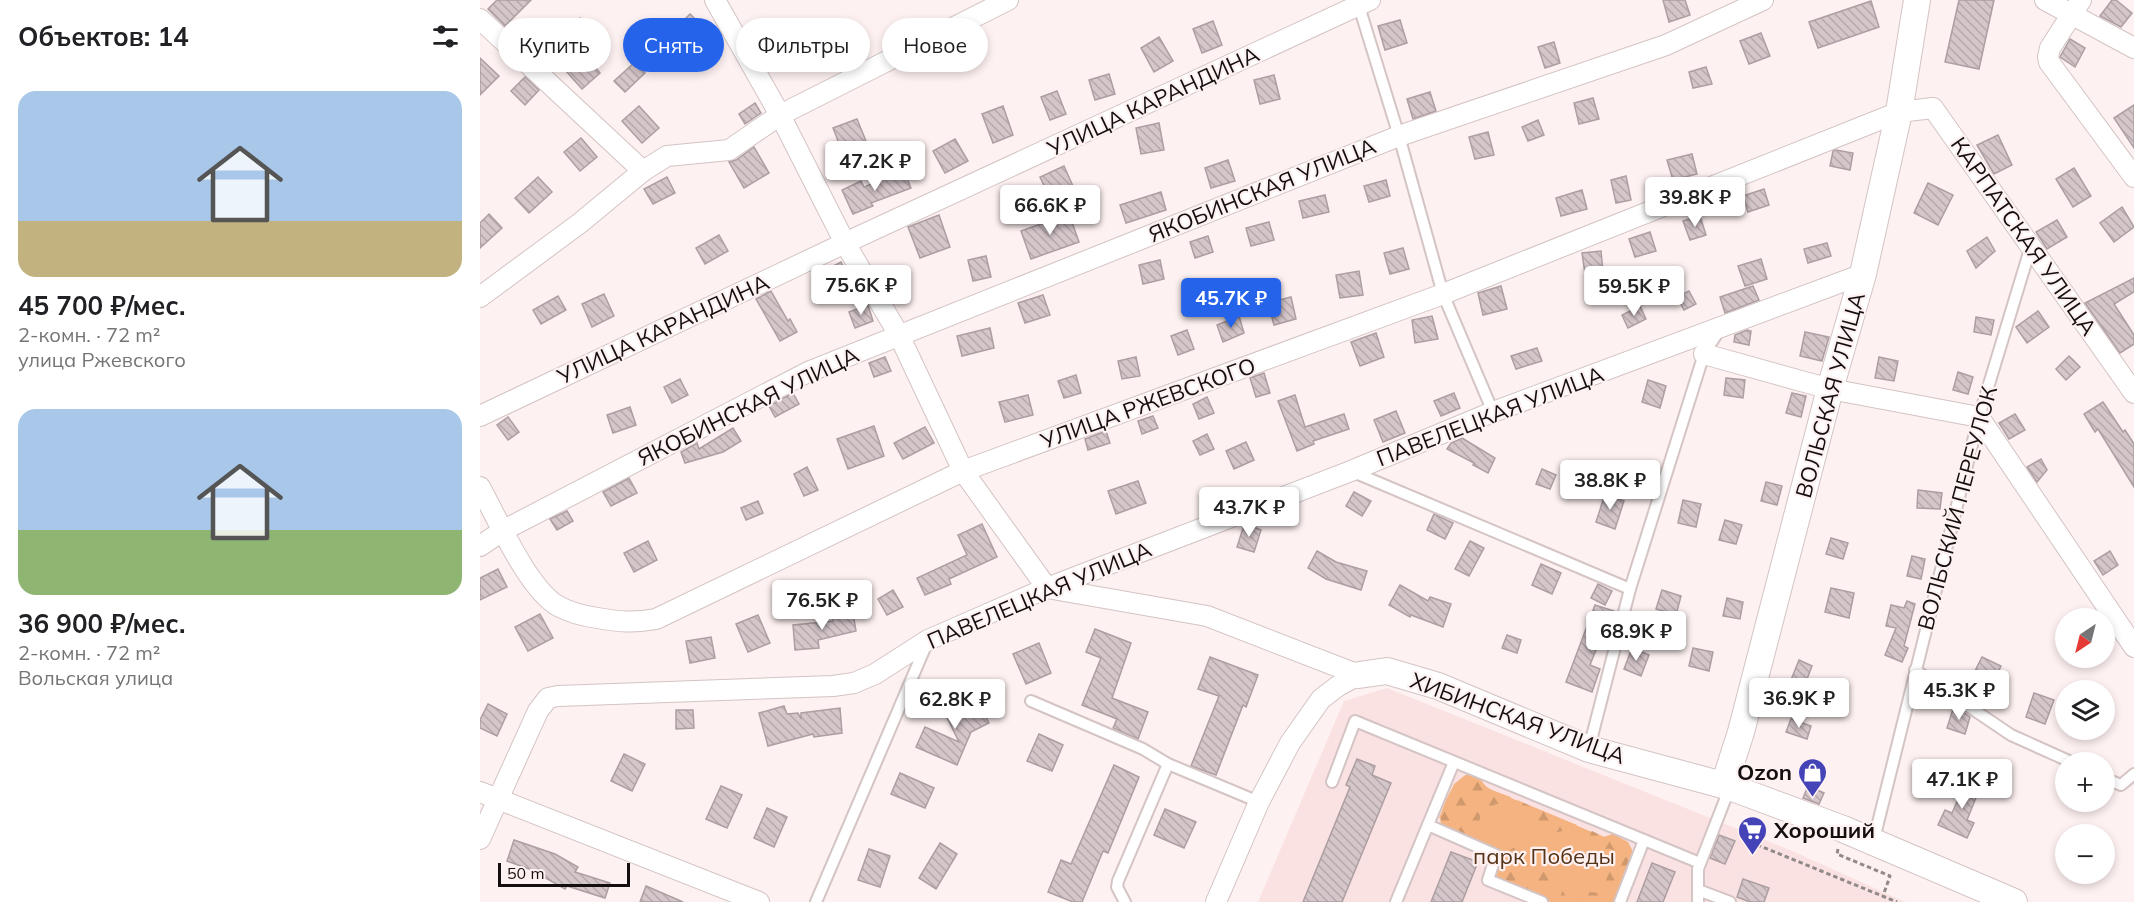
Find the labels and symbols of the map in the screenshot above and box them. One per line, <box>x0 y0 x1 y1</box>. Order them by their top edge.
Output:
street label: УЛИЦА КАРАНДИНА <box>1042 40 1263 163</box>
street label: КАРПАТСКАЯ УЛИЦА <box>1945 131 2103 341</box>
street label: ЯКОБИНСКАЯ УЛИЦА <box>1144 132 1380 248</box>
pin: 47.2K ₽ <box>820 141 930 192</box>
pin: 39.8K ₽ <box>1640 177 1750 228</box>
pin: 66.6K ₽ <box>995 185 1105 236</box>
pin: 75.6K ₽ <box>806 265 916 316</box>
pin: 59.5K ₽ <box>1579 266 1689 317</box>
street label: УЛИЦА КАРАНДИНА <box>552 268 773 391</box>
pin: 45.7K ₽ <box>1176 278 1286 329</box>
street label: ВОЛЬСКАЯ УЛИЦА <box>1789 289 1871 501</box>
street label: ЯКОБИНСКАЯ УЛИЦА <box>633 340 863 472</box>
street label: УЛИЦА РЖЕВСКОГО <box>1036 351 1259 455</box>
street label: ПАВЕЛЕЦКАЯ УЛИЦА <box>1372 360 1608 472</box>
street label: ВОЛЬСКИЙ ПЕРЕУЛОК <box>1911 382 2003 633</box>
pin: 38.8K ₽ <box>1555 460 1665 511</box>
pin: 43.7K ₽ <box>1194 487 1304 538</box>
street label: ПАВЕЛЕЦКАЯ УЛИЦА <box>923 535 1155 655</box>
pin: 76.5K ₽ <box>767 580 877 631</box>
north arrow <box>2055 608 2115 668</box>
pin: 68.9K ₽ <box>1581 611 1691 662</box>
street label: ХИБИНСКАЯ УЛИЦА <box>1407 666 1629 770</box>
pin: 45.3K ₽ <box>1904 670 2014 721</box>
pin: 36.9K ₽ <box>1744 678 1854 729</box>
pin: 62.8K ₽ <box>900 679 1010 730</box>
shop icon: Ozon <box>1797 756 1829 798</box>
place label: Ozon <box>1737 758 1792 786</box>
pin: 47.1K ₽ <box>1907 759 2017 810</box>
supermarket icon: Хороший <box>1737 814 1769 856</box>
place label: Хороший <box>1773 816 1875 844</box>
park label: парк Победы <box>1473 842 1615 870</box>
scale bar <box>498 860 630 888</box>

